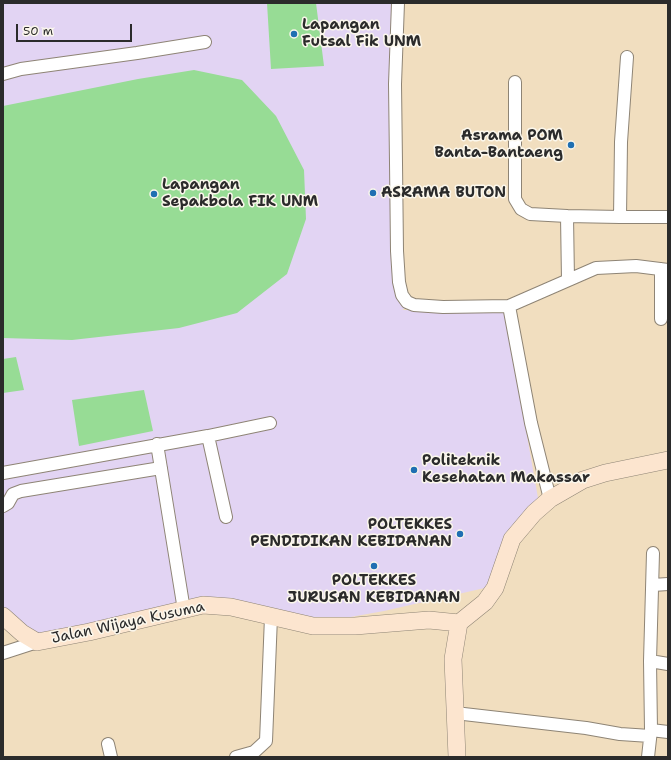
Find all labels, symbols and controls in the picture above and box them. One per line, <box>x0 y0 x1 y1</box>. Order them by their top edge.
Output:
scale bar <box>18 16 134 42</box>
place label: Lapangan Futsal Fik UNM <box>302 16 421 51</box>
text: 50 m <box>23 23 53 39</box>
marker: Lapangan Futsal Fik UNM <box>289 29 299 39</box>
place label: Asrama POM Banta-Bantaeng <box>435 127 563 162</box>
marker: Asrama POM Banta-Bantaeng <box>566 140 576 150</box>
place label: Lapangan Sepakbola FIK UNM <box>162 176 318 211</box>
place label: ASRAMA BUTON <box>381 184 506 202</box>
marker: ASRAMA BUTON <box>368 188 378 198</box>
marker: Lapangan Sepakbola FIK UNM <box>149 189 159 199</box>
place label: Politeknik Kesehatan Makassar <box>422 452 590 487</box>
marker: Politeknik Kesehatan Makassar <box>409 465 419 475</box>
place label: POLTEKKES PENDIDIKAN KEBIDANAN <box>250 516 452 551</box>
marker: POLTEKKES PENDIDIKAN KEBIDANAN <box>455 529 465 539</box>
marker: POLTEKKES JURUSAN KEBIDANAN <box>369 561 379 571</box>
place label: POLTEKKES JURUSAN KEBIDANAN <box>288 572 460 607</box>
street label: Jalan Wijaya Kusuma <box>50 598 206 648</box>

